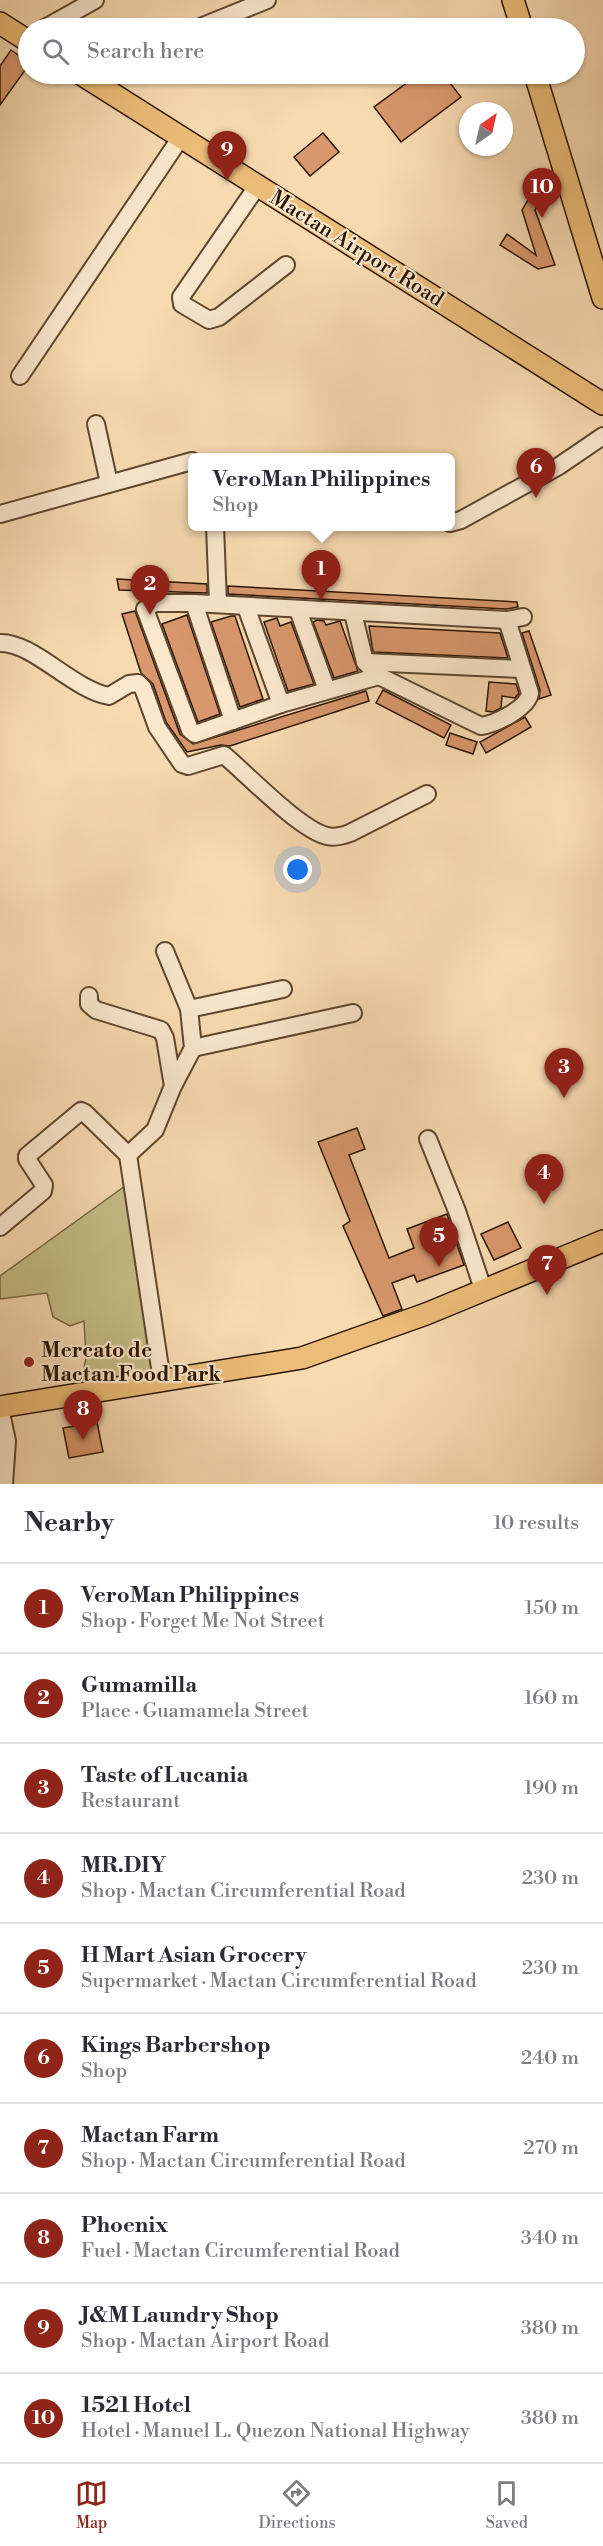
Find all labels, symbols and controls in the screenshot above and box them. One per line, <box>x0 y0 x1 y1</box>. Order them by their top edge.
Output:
search box <box>18 18 585 84</box>
icon: search <box>39 35 72 68</box>
text: Search here <box>87 38 204 65</box>
north arrow <box>459 102 513 156</box>
pin: 9 <box>208 132 246 181</box>
pin: 10 <box>522 168 562 218</box>
street label: Mactan Airport Road <box>265 185 448 313</box>
pin: 6 <box>516 448 556 498</box>
popup <box>188 453 455 531</box>
text: VeroMan Philippines <box>212 466 431 493</box>
text: Shop <box>212 493 259 518</box>
pin: 1 <box>302 550 340 600</box>
pin: 2 <box>130 566 170 615</box>
your location <box>283 855 312 884</box>
pin: 3 <box>544 1048 584 1098</box>
pin: 4 <box>524 1154 564 1204</box>
pin: 5 <box>420 1218 458 1267</box>
pin: 7 <box>528 1246 566 1295</box>
place label: Mercato de Mactan Food Park <box>41 1338 222 1388</box>
marker: Mercato de Mactan Food Park <box>22 1355 36 1369</box>
pin: 8 <box>64 1390 103 1440</box>
text: Nearby <box>24 1507 114 1539</box>
text: 10 results <box>493 1511 579 1536</box>
text: VeroMan Philippines <box>81 1582 299 1609</box>
text: 1 <box>39 1596 48 1621</box>
text: 150 m <box>524 1596 579 1621</box>
text: Shop · Forget Me Not Street <box>81 1609 325 1634</box>
text: Gumamilla <box>81 1672 197 1699</box>
text: 2 <box>37 1686 50 1711</box>
text: 160 m <box>524 1686 579 1711</box>
text: Place · Guamamela Street <box>81 1699 308 1724</box>
text: Taste of Lucania <box>81 1762 248 1789</box>
text: 3 <box>37 1776 50 1801</box>
text: 190 m <box>524 1776 579 1801</box>
text: Restaurant <box>81 1789 180 1814</box>
text: MR.DIY <box>81 1852 167 1879</box>
text: 4 <box>37 1866 50 1891</box>
text: 230 m <box>522 1866 579 1891</box>
text: Shop · Mactan Circumferential Road <box>81 1879 406 1904</box>
text: H Mart Asian Grocery <box>81 1942 306 1969</box>
text: 5 <box>37 1956 50 1981</box>
text: 230 m <box>522 1956 579 1981</box>
text: Supermarket · Mactan Circumferential Road <box>81 1969 477 1994</box>
text: Kings Barbershop <box>81 2032 271 2059</box>
text: 6 <box>37 2046 50 2071</box>
text: 240 m <box>521 2046 579 2071</box>
text: Shop <box>81 2059 127 2084</box>
text: Mactan Farm <box>81 2122 219 2149</box>
text: 7 <box>38 2136 49 2161</box>
text: 270 m <box>523 2136 579 2161</box>
text: Shop · Mactan Circumferential Road <box>81 2149 406 2174</box>
text: Phoenix <box>81 2212 168 2239</box>
text: 8 <box>37 2226 50 2251</box>
text: 340 m <box>521 2226 579 2251</box>
text: Fuel · Mactan Circumferential Road <box>81 2239 400 2264</box>
text: J&M Laundry Shop <box>81 2302 279 2329</box>
text: 9 <box>37 2316 50 2341</box>
text: 380 m <box>521 2316 579 2341</box>
text: Shop · Mactan Airport Road <box>81 2329 329 2354</box>
text: 1521 Hotel <box>81 2392 191 2419</box>
text: 10 <box>32 2406 55 2431</box>
text: 380 m <box>521 2406 579 2431</box>
text: Hotel · Manuel L. Quezon National Highway <box>81 2419 470 2444</box>
tab: Map <box>75 2477 108 2533</box>
tab: Directions <box>258 2477 336 2533</box>
tab: Saved <box>486 2477 528 2533</box>

